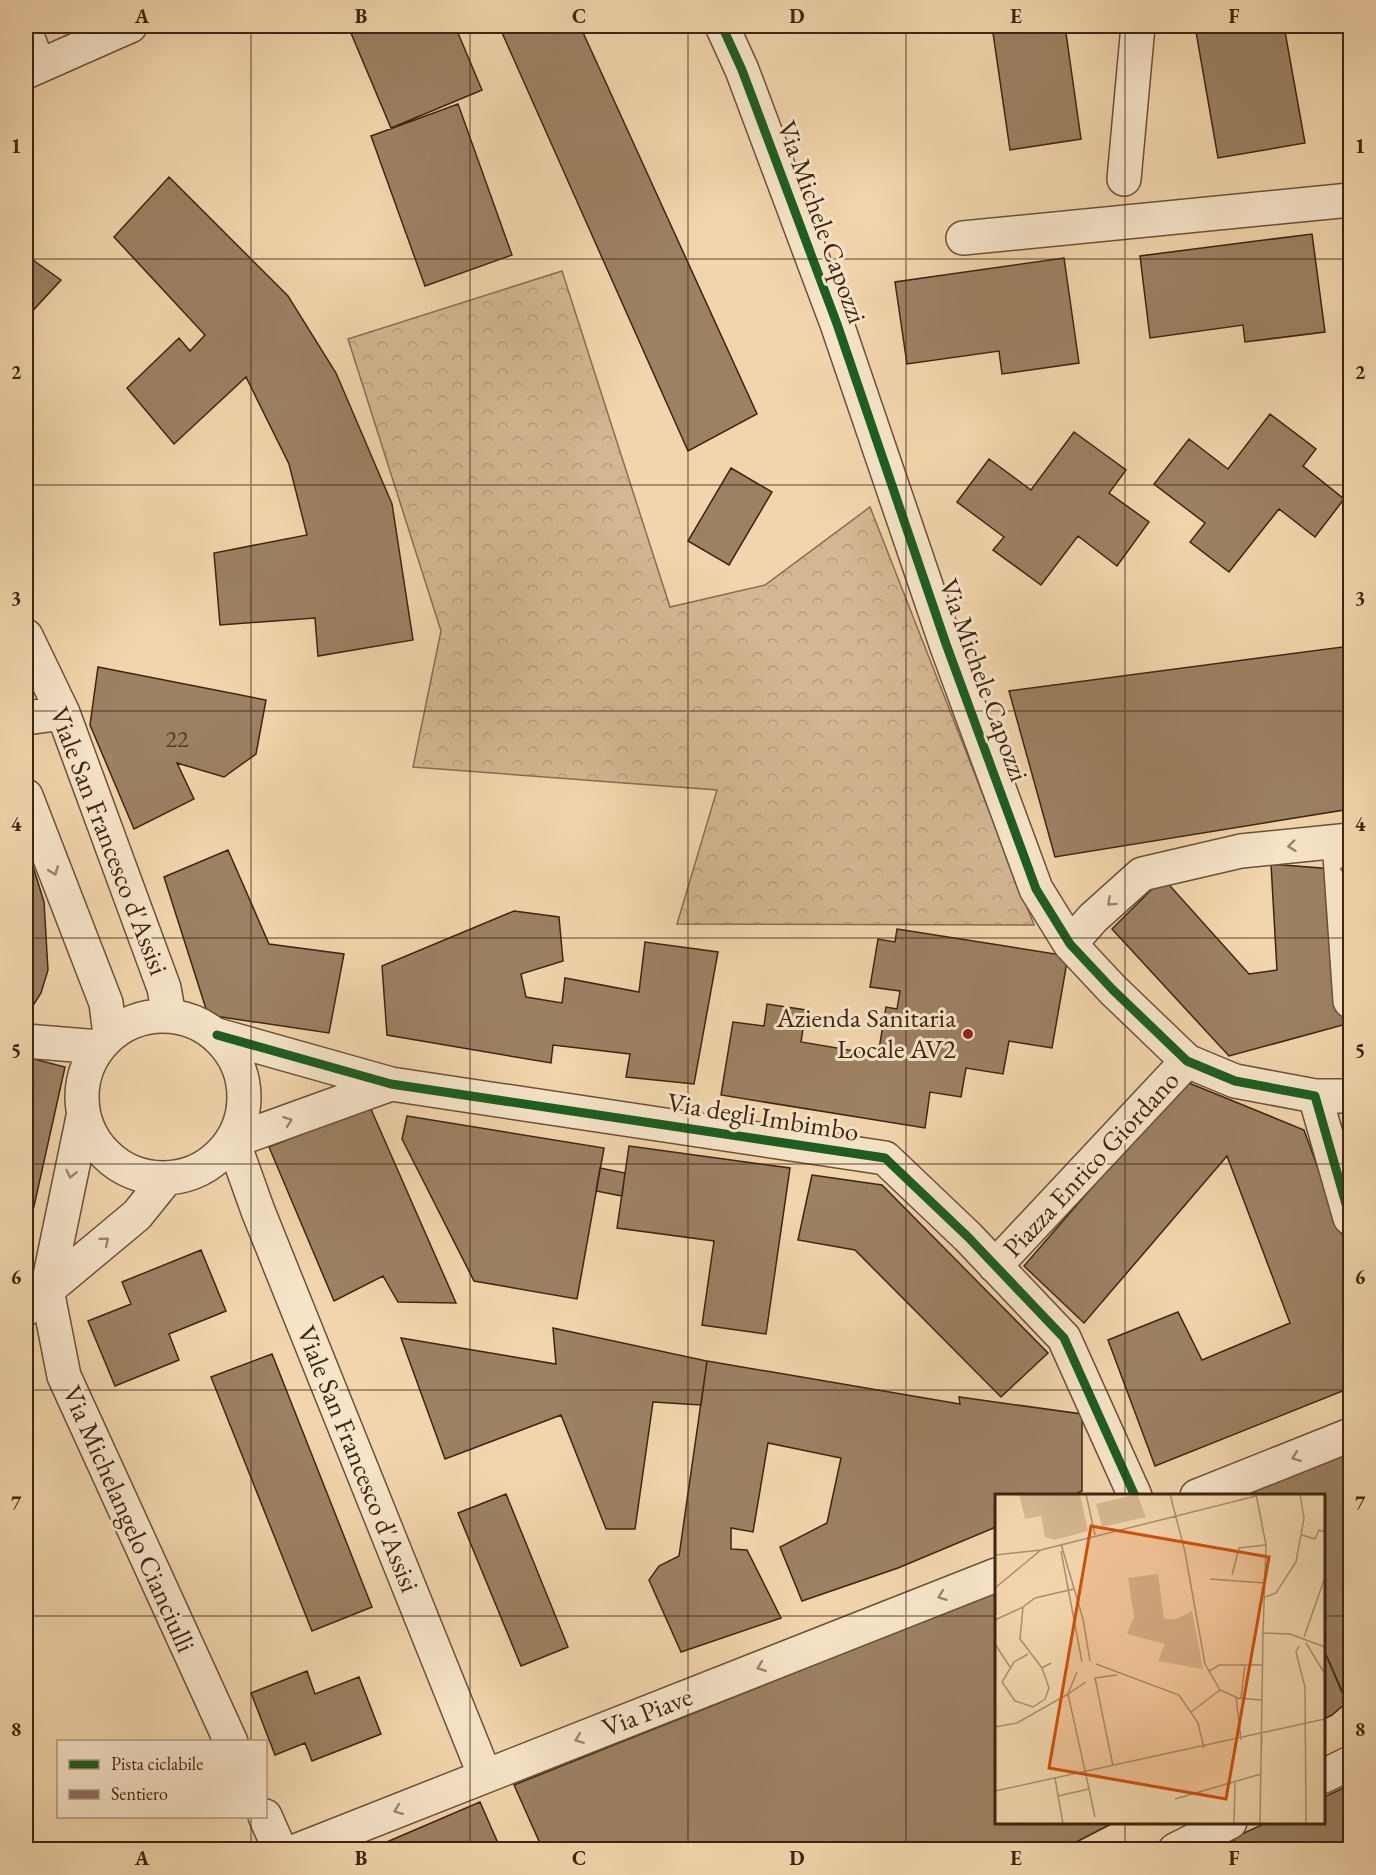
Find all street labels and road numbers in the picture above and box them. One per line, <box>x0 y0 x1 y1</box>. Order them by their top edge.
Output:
street label: Via Michele Capozzi <box>770 116 875 328</box>
street label: Via Michele Capozzi <box>932 574 1037 786</box>
street label: Viale San Francesco d'Assisi <box>42 702 177 980</box>
street label: Piazza Enrico Giordano <box>995 1063 1186 1265</box>
street label: Via degli Imbimbo <box>665 1084 862 1149</box>
street label: Viale San Francesco d'Assisi <box>289 1320 428 1598</box>
street label: Via Michelangelo Cianciulli <box>55 1380 204 1658</box>
street label: Via Piave <box>597 1678 697 1745</box>

